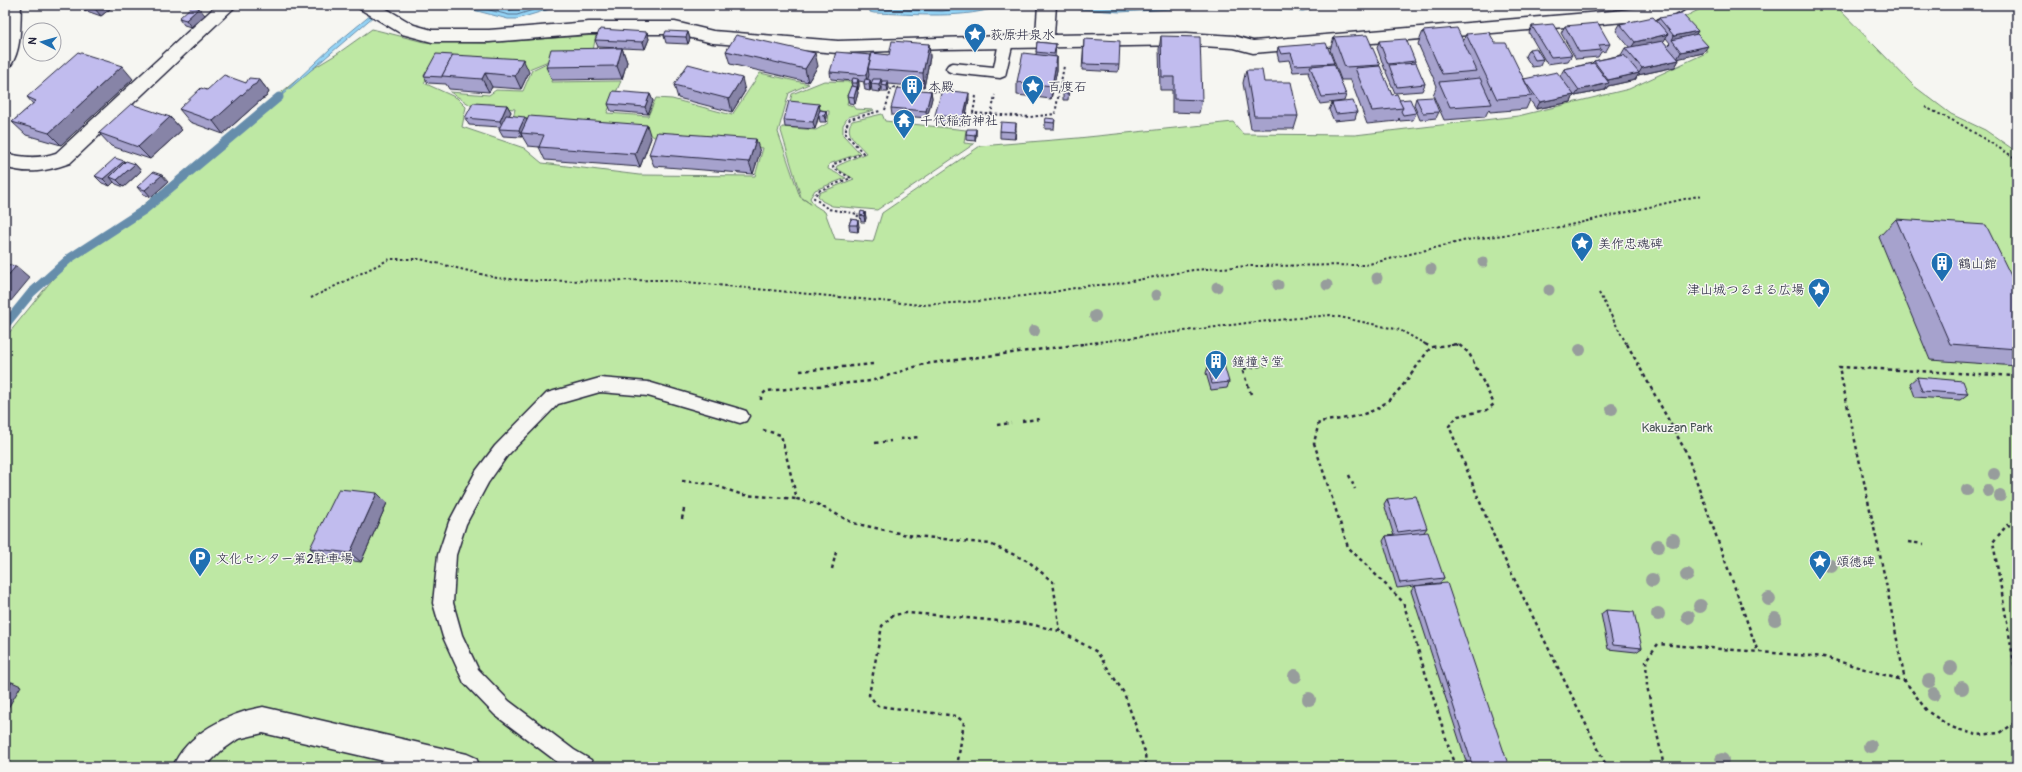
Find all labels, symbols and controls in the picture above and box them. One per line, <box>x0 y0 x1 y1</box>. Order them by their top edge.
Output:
place icon: 荻原井泉水 <box>962 21 988 54</box>
north arrow <box>22 22 62 62</box>
place label: 荻原井泉水 <box>990 27 1055 43</box>
text: N <box>26 36 39 45</box>
building icon: 本殿 <box>899 73 925 106</box>
place icon: 百度石 <box>1020 73 1046 106</box>
place label: 本殿 <box>928 79 954 95</box>
place label: 百度石 <box>1048 79 1087 95</box>
temple icon: 千代稲荷神社 <box>891 107 917 140</box>
place label: 千代稲荷神社 <box>920 113 998 129</box>
place icon: 美作忠魂碑 <box>1569 230 1595 263</box>
place label: 美作忠魂碑 <box>1598 236 1663 252</box>
building icon: 鶴山館 <box>1929 250 1955 283</box>
place label: 鶴山館 <box>1958 256 1997 272</box>
place icon: 津山城つるまる広場 <box>1806 276 1832 309</box>
place label: 津山城つるまる広場 <box>1687 282 1804 298</box>
building icon: 鐘撞き堂 <box>1203 348 1229 381</box>
place label: 鐘撞き堂 <box>1232 354 1284 370</box>
park label: Kakuzan Park <box>1641 420 1713 436</box>
parking icon: 文化センター第2駐車場 <box>187 545 213 578</box>
place icon: 頌徳碑 <box>1807 548 1833 581</box>
place label: 文化センター第2駐車場 <box>216 551 353 567</box>
place label: 頌徳碑 <box>1836 554 1875 570</box>

